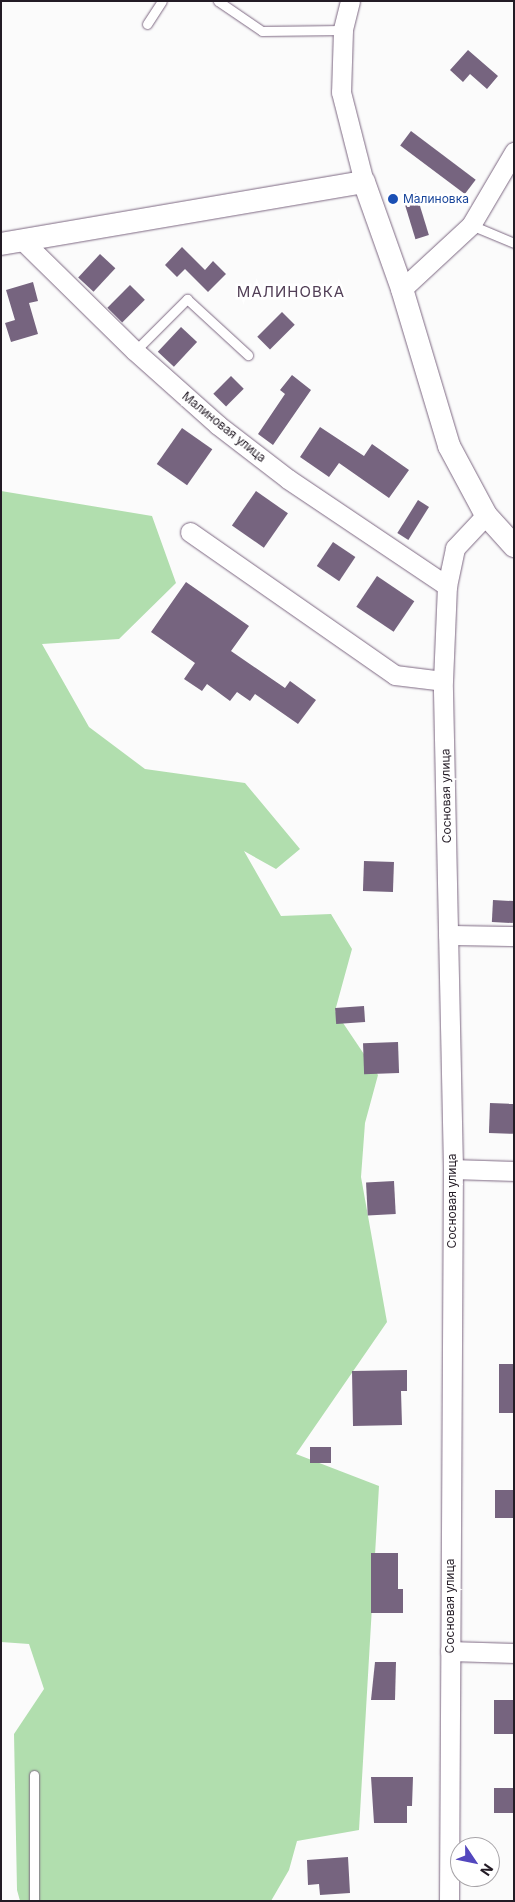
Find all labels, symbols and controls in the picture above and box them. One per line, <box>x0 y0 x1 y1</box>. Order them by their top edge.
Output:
place label: Малиновка <box>403 192 469 206</box>
marker: Малиновка <box>387 193 399 205</box>
district label: МАЛИНОВКА <box>236 283 346 301</box>
street label: Малиновая улица <box>179 389 269 465</box>
street label: Сосновая улица <box>438 749 454 843</box>
street label: Сосновая улица <box>445 1154 459 1248</box>
street label: Сосновая улица <box>443 1559 457 1653</box>
north arrow <box>450 1837 500 1887</box>
text: N <box>477 1861 497 1879</box>

